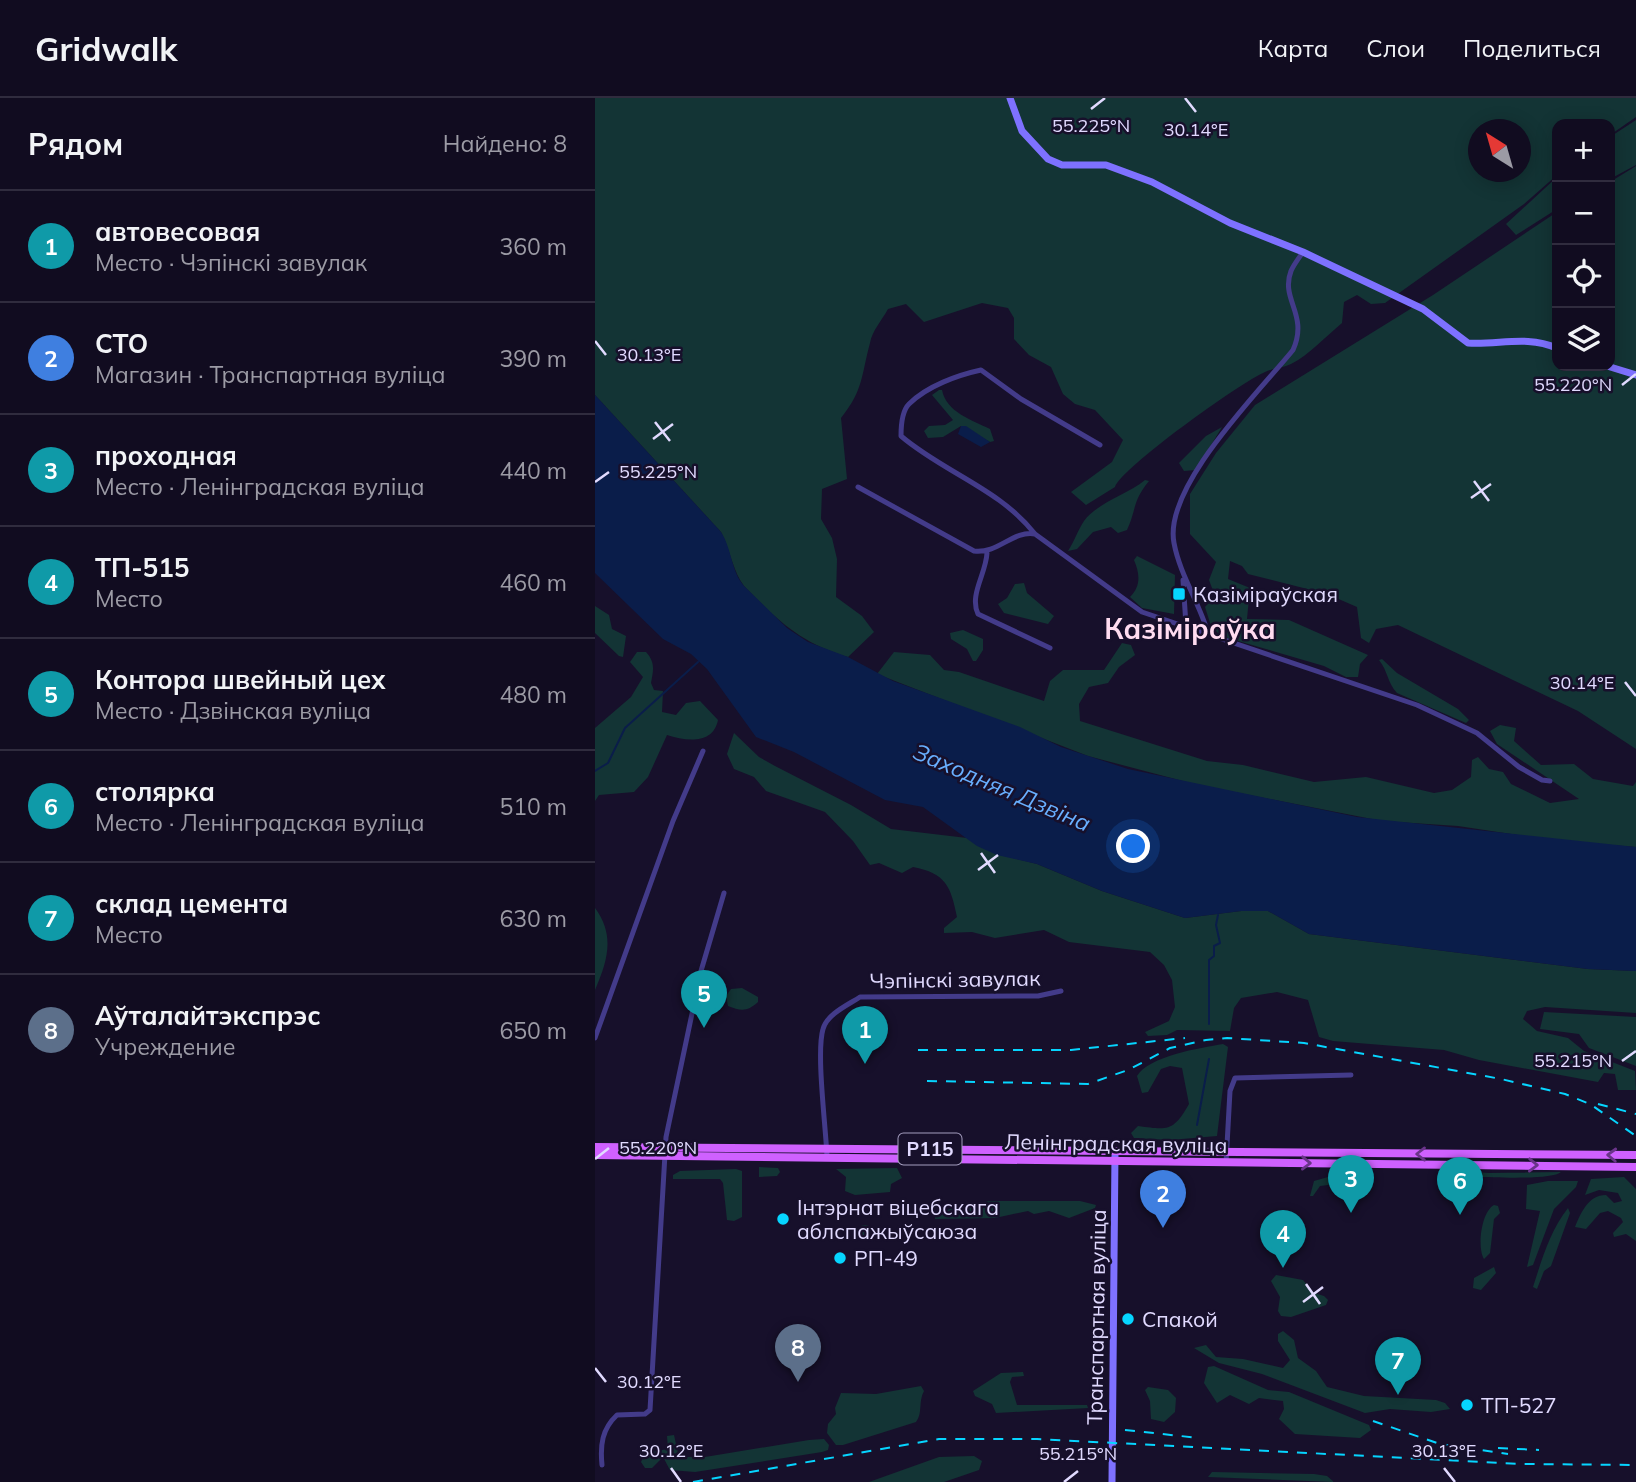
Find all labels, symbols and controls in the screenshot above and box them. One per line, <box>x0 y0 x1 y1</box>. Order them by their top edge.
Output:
text: Gridwalk <box>35 28 178 69</box>
text: Карта <box>1258 33 1328 63</box>
text: Слои <box>1366 33 1425 63</box>
text: Поделиться <box>1463 33 1601 63</box>
text: 55.225°N <box>1052 114 1130 137</box>
text: 30.14°E <box>1164 118 1228 141</box>
north arrow <box>1468 119 1531 182</box>
map controls <box>1552 119 1615 371</box>
button: + <box>1552 119 1615 182</box>
text: Рядом <box>28 125 123 163</box>
text: Найдено: 8 <box>443 129 567 158</box>
button: − <box>1552 182 1615 245</box>
text: автовесовая <box>95 215 260 248</box>
text: 1 <box>44 232 58 261</box>
text: 360 m <box>499 232 567 261</box>
button: locate <box>1552 245 1615 308</box>
text: Место · Чэпінскі завулак <box>95 248 367 277</box>
button: layers <box>1552 308 1615 371</box>
text: СТО <box>95 327 148 360</box>
text: 30.13°E <box>617 343 681 366</box>
text: 2 <box>44 344 58 373</box>
text: 390 m <box>499 344 567 373</box>
text: Магазин · Транспартная вуліца <box>95 360 446 389</box>
text: 55.220°N <box>1534 373 1612 396</box>
text: проходная <box>95 439 237 472</box>
text: 3 <box>44 456 58 485</box>
text: 440 m <box>499 456 567 485</box>
text: 55.225°N <box>619 460 697 483</box>
text: Место · Ленінградская вуліца <box>95 472 424 501</box>
text: ТП-515 <box>95 551 189 584</box>
text: 4 <box>44 568 58 597</box>
text: 460 m <box>499 568 567 597</box>
place label: Казіміраўская <box>1193 581 1338 607</box>
text: Место <box>95 584 163 613</box>
marker: Казіміраўская <box>1171 586 1187 602</box>
district label: Казіміраўка <box>1104 611 1276 646</box>
text: Контора швейный цех <box>95 663 386 696</box>
text: 30.14°E <box>1550 671 1614 694</box>
text: 5 <box>44 680 58 709</box>
text: 480 m <box>499 680 567 709</box>
text: Место · Дзвінская вуліца <box>95 696 371 725</box>
water label: Заходняя Дзвіна <box>909 736 1095 838</box>
text: столярка <box>95 775 215 808</box>
text: 6 <box>44 792 58 821</box>
text: 510 m <box>499 792 567 821</box>
text: Место · Ленінградская вуліца <box>95 808 424 837</box>
your location <box>1116 829 1150 863</box>
text: склад цемента <box>95 887 288 920</box>
text: 7 <box>44 904 58 933</box>
text: 630 m <box>499 904 567 933</box>
text: Место <box>95 920 163 949</box>
street label: Чэпінскі завулак <box>869 965 1041 993</box>
pin: 5 <box>681 970 727 1028</box>
text: Аўталайтэкспрэс <box>95 999 321 1032</box>
pin: 1 <box>842 1006 888 1064</box>
text: 8 <box>44 1016 58 1045</box>
text: 650 m <box>499 1016 567 1045</box>
text: Учреждение <box>95 1032 235 1061</box>
text: 55.215°N <box>1534 1049 1612 1072</box>
street label: Ленінградская вуліца <box>1004 1128 1228 1158</box>
road number: Р115 <box>899 1134 961 1164</box>
text: 55.220°N <box>619 1136 697 1159</box>
one-way arrow <box>1415 1146 1426 1162</box>
one-way arrow <box>1606 1147 1617 1162</box>
pin: 3 <box>1328 1155 1374 1213</box>
one-way arrow <box>1300 1156 1311 1171</box>
pin: 6 <box>1437 1157 1483 1215</box>
one-way arrow <box>1528 1158 1539 1173</box>
pin: 2 <box>1140 1170 1186 1228</box>
place label: Інтэрнат віцебскага аблспажыўсаюза <box>797 1194 999 1244</box>
street label: Транспартная вуліца <box>1081 1209 1111 1425</box>
pin: 4 <box>1260 1210 1306 1268</box>
marker: Інтэрнат віцебскага аблспажыўсаюза <box>775 1211 791 1227</box>
place label: РП-49 <box>854 1245 918 1271</box>
marker: РП-49 <box>832 1250 848 1266</box>
place label: Спакой <box>1142 1306 1218 1332</box>
marker: Спакой <box>1120 1311 1136 1327</box>
pin: 8 <box>775 1324 821 1382</box>
pin: 7 <box>1375 1337 1421 1395</box>
text: 30.12°E <box>617 1370 681 1393</box>
place label: ТП-527 <box>1481 1392 1557 1418</box>
marker: ТП-527 <box>1459 1397 1475 1413</box>
text: 30.12°E <box>639 1439 703 1462</box>
text: 30.13°E <box>1412 1439 1476 1462</box>
text: 55.215°N <box>1039 1442 1117 1465</box>

